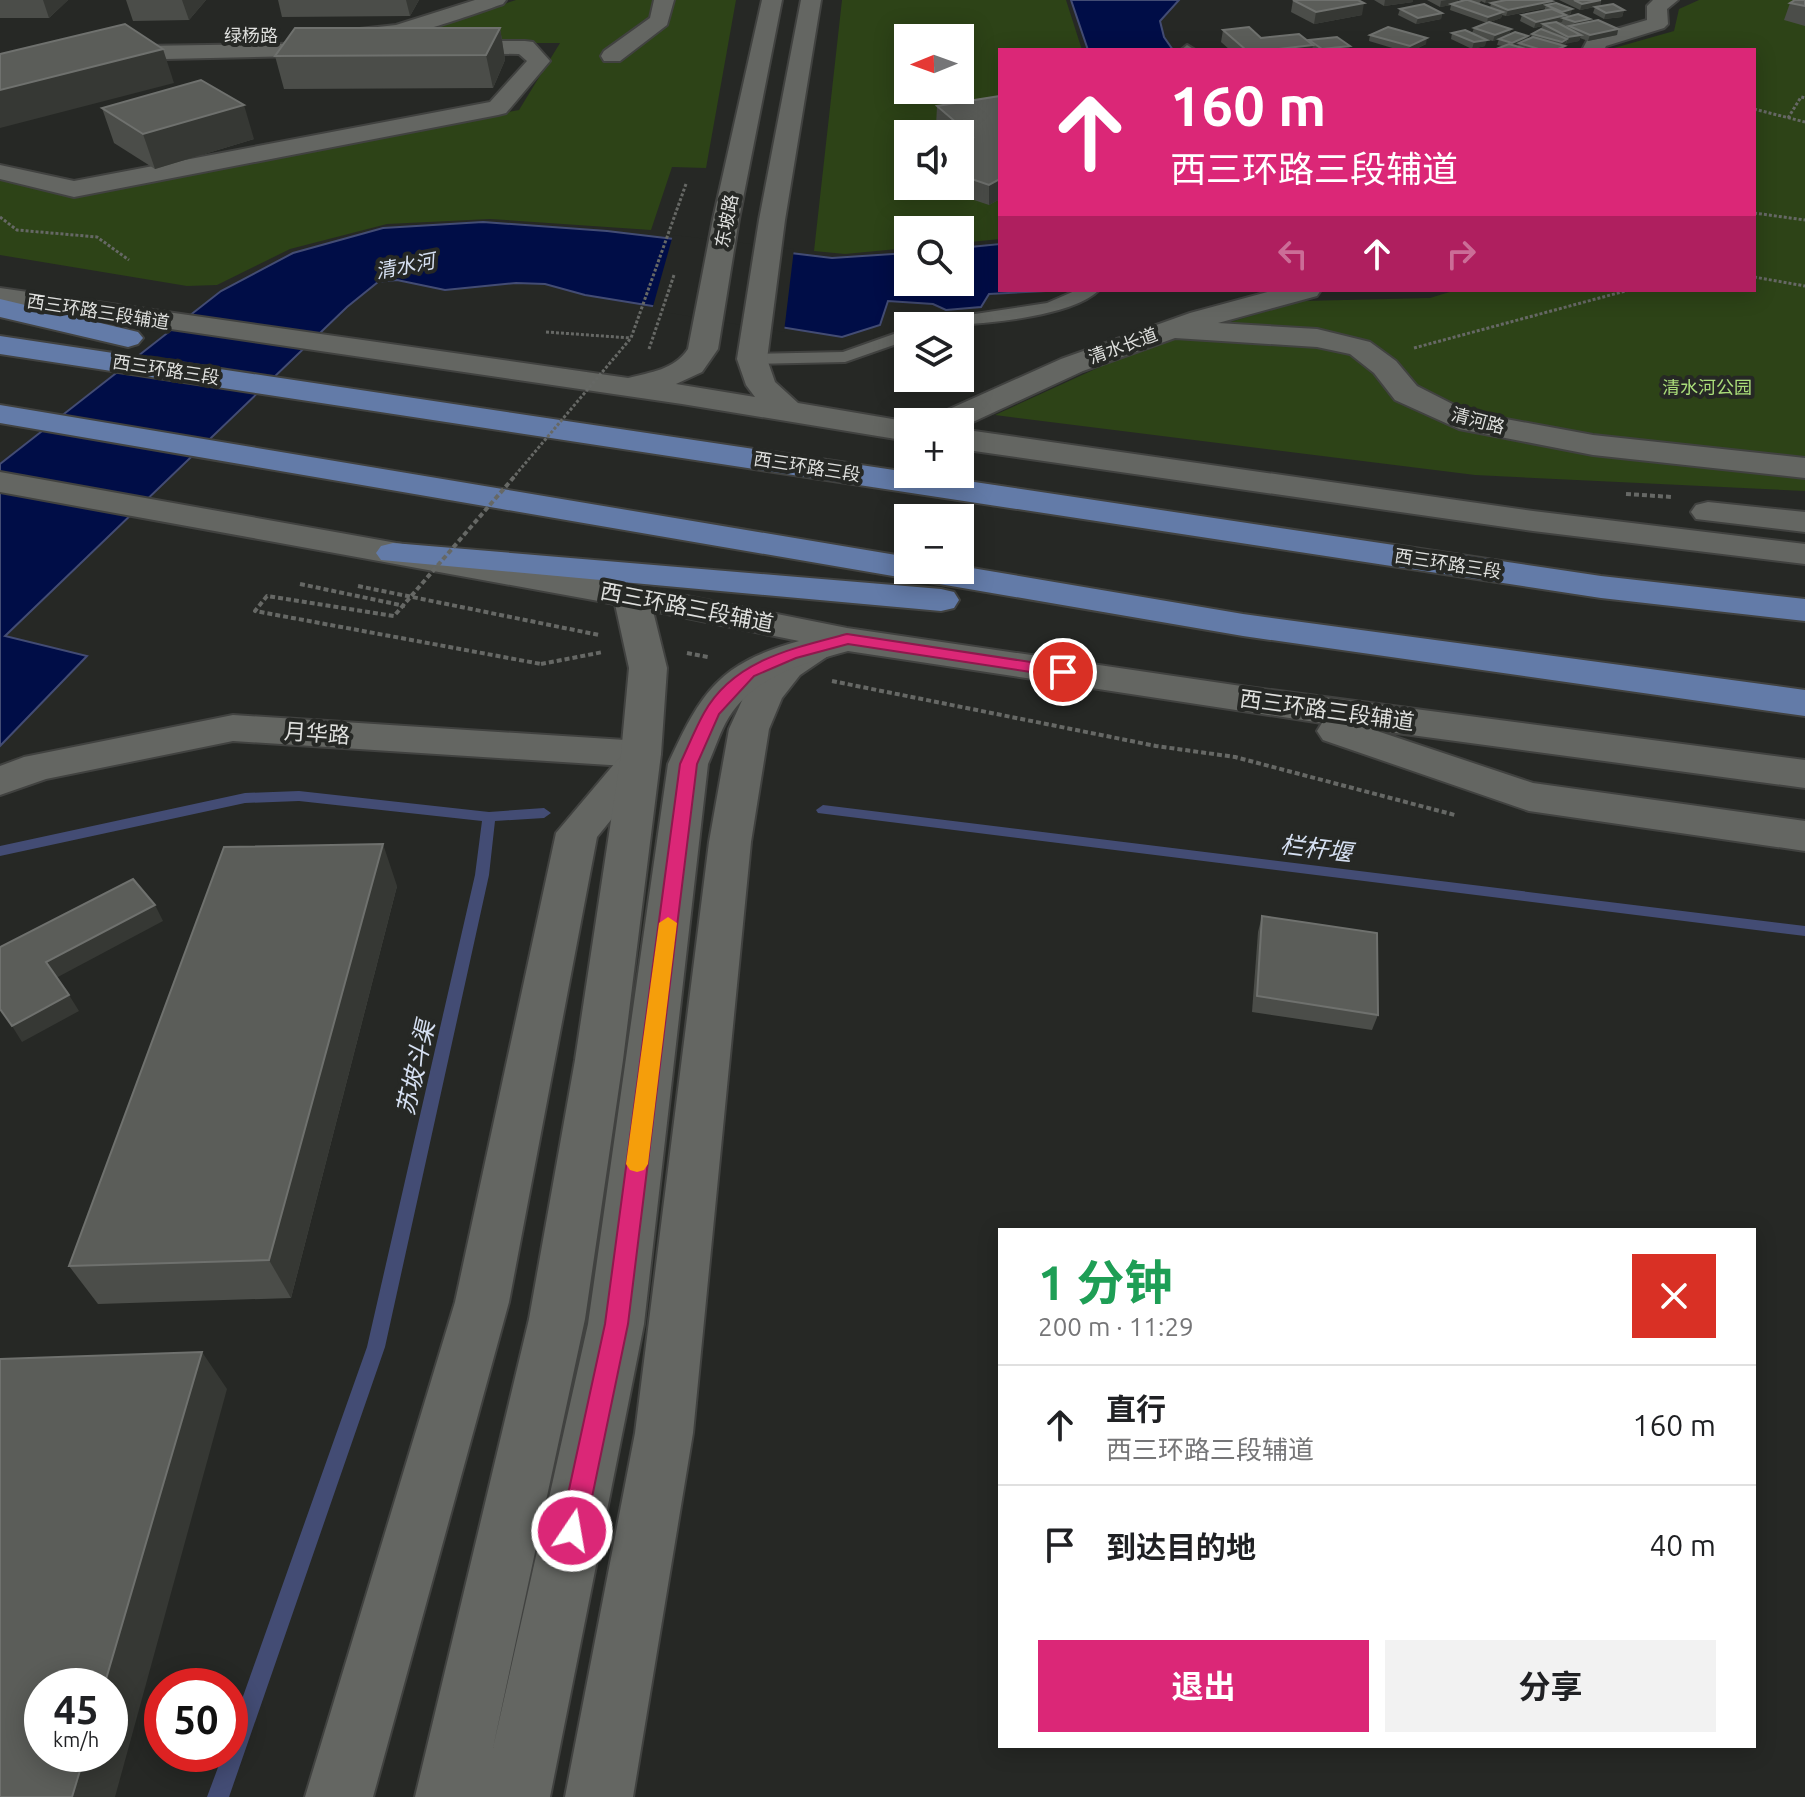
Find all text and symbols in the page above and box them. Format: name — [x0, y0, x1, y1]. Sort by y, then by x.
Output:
north arrow — [894, 24, 974, 104]
map controls — [894, 24, 974, 584]
street label: 绿杨路 — [224, 25, 278, 45]
text: 160 m — [1170, 74, 1326, 137]
icon: ahead — [1038, 80, 1142, 184]
button: sound — [894, 120, 974, 200]
text: 西三环路三段辅道 — [1170, 148, 1458, 189]
street label: 东坡路 — [711, 192, 741, 249]
button: search — [894, 216, 974, 296]
icon: left — [1271, 232, 1315, 276]
icon: ahead — [1355, 232, 1399, 276]
icon: right — [1439, 232, 1483, 276]
water label: 清水河 — [373, 248, 440, 283]
street label: 西三环路三段辅道 — [25, 290, 171, 332]
button: layers — [894, 312, 974, 392]
street label: 清水长道 — [1085, 323, 1160, 367]
street label: 西三环路三段 — [111, 351, 221, 387]
park label: 清水河公园 — [1662, 377, 1752, 397]
street label: 清河路 — [1450, 403, 1507, 437]
button: + — [894, 408, 974, 488]
street label: 西三环路三段 — [752, 448, 862, 484]
button: − — [894, 504, 974, 584]
street label: 西三环路三段 — [1393, 545, 1503, 581]
street label: 西三环路三段辅道 — [598, 577, 776, 636]
pin — [1029, 638, 1097, 706]
icon: arrive — [1041, 650, 1085, 694]
street label: 西三环路三段辅道 — [1238, 685, 1416, 734]
street label: 月华路 — [283, 718, 351, 747]
water label: 栏杆堰 — [1279, 831, 1357, 867]
water label: 苏坡斗渠 — [392, 1015, 440, 1118]
button: close — [1632, 1254, 1716, 1338]
text: 1 分钟 — [1038, 1255, 1172, 1309]
text: 200 m · 11:29 — [1038, 1312, 1194, 1341]
text: 直行 — [1106, 1392, 1166, 1426]
icon: ahead — [1038, 1403, 1082, 1447]
text: 160 m — [1632, 1408, 1716, 1442]
text: 西三环路三段辅道 — [1106, 1435, 1314, 1464]
position arrow — [530, 1489, 614, 1573]
icon: arrive — [1038, 1523, 1082, 1567]
text: 40 m — [1649, 1528, 1716, 1562]
text: 到达目的地 — [1106, 1530, 1256, 1564]
button: 退出 — [1038, 1640, 1369, 1732]
button: 分享 — [1385, 1640, 1716, 1732]
speed limit sign: 50 — [144, 1668, 248, 1772]
text: 45 — [53, 1687, 99, 1732]
text: km/h — [53, 1728, 99, 1751]

